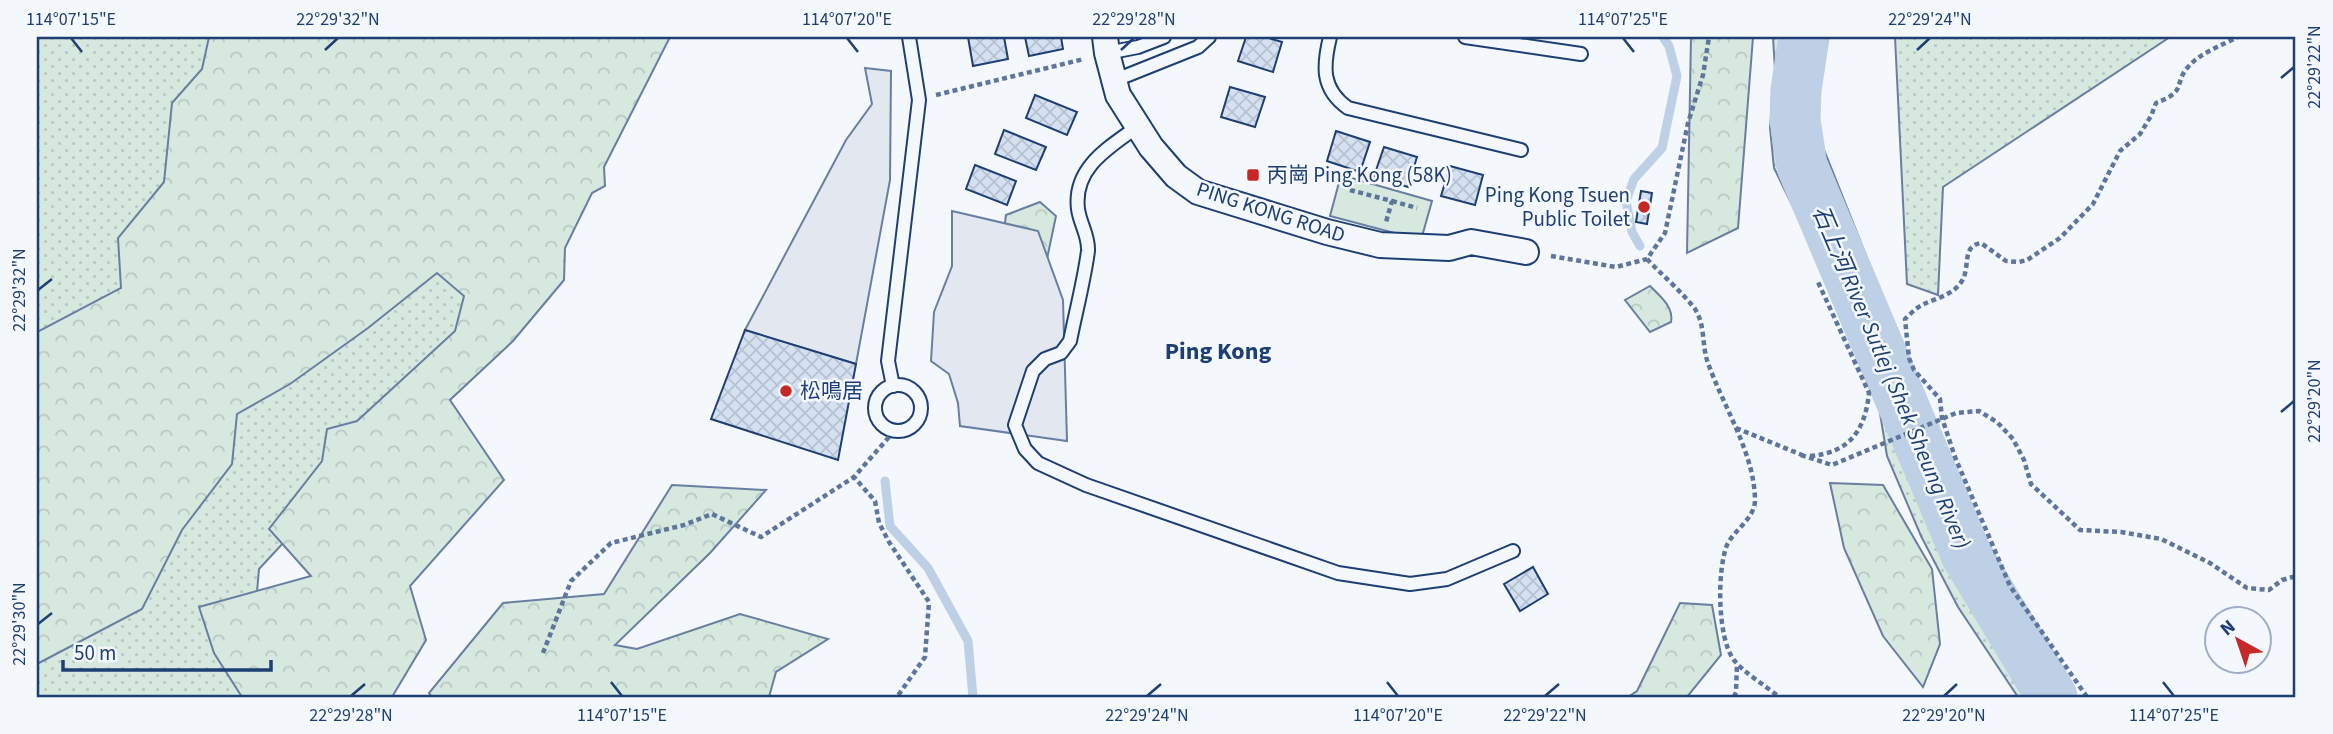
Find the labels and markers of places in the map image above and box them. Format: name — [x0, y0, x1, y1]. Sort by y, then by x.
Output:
place label: 丙崗 Ping Kong (58K) — [1267, 160, 1452, 190]
marker: 丙崗 Ping Kong (58K) — [1245, 167, 1261, 183]
place label: Ping Kong Tsuen Public Toilet — [1485, 180, 1630, 234]
marker: Ping Kong Tsuen Public Toilet — [1636, 199, 1652, 215]
place label: 松鳴居 — [800, 376, 863, 406]
marker: 松鳴居 — [778, 383, 794, 399]

